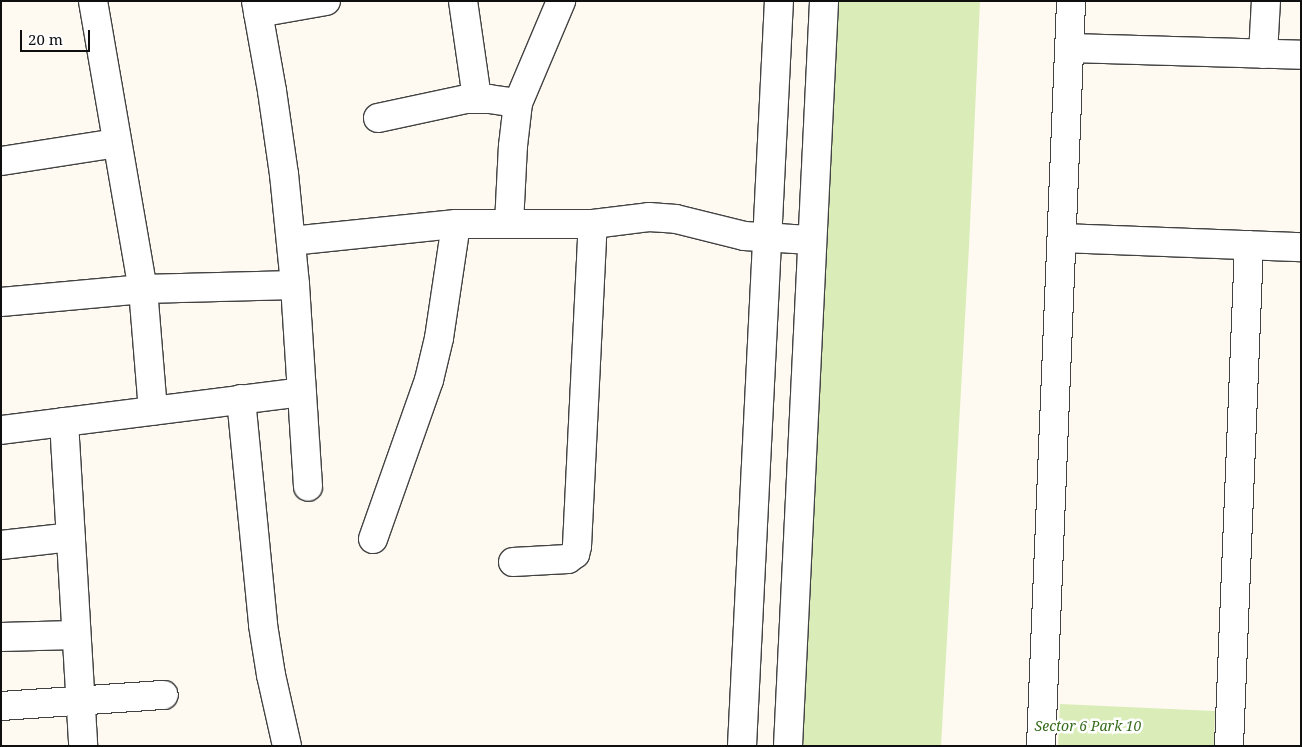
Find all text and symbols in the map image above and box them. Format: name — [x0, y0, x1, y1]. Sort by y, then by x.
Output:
scale bar — [22, 20, 92, 52]
text: 20 m — [28, 29, 63, 49]
park label: Sector 6 Park 10 — [1035, 718, 1141, 734]

